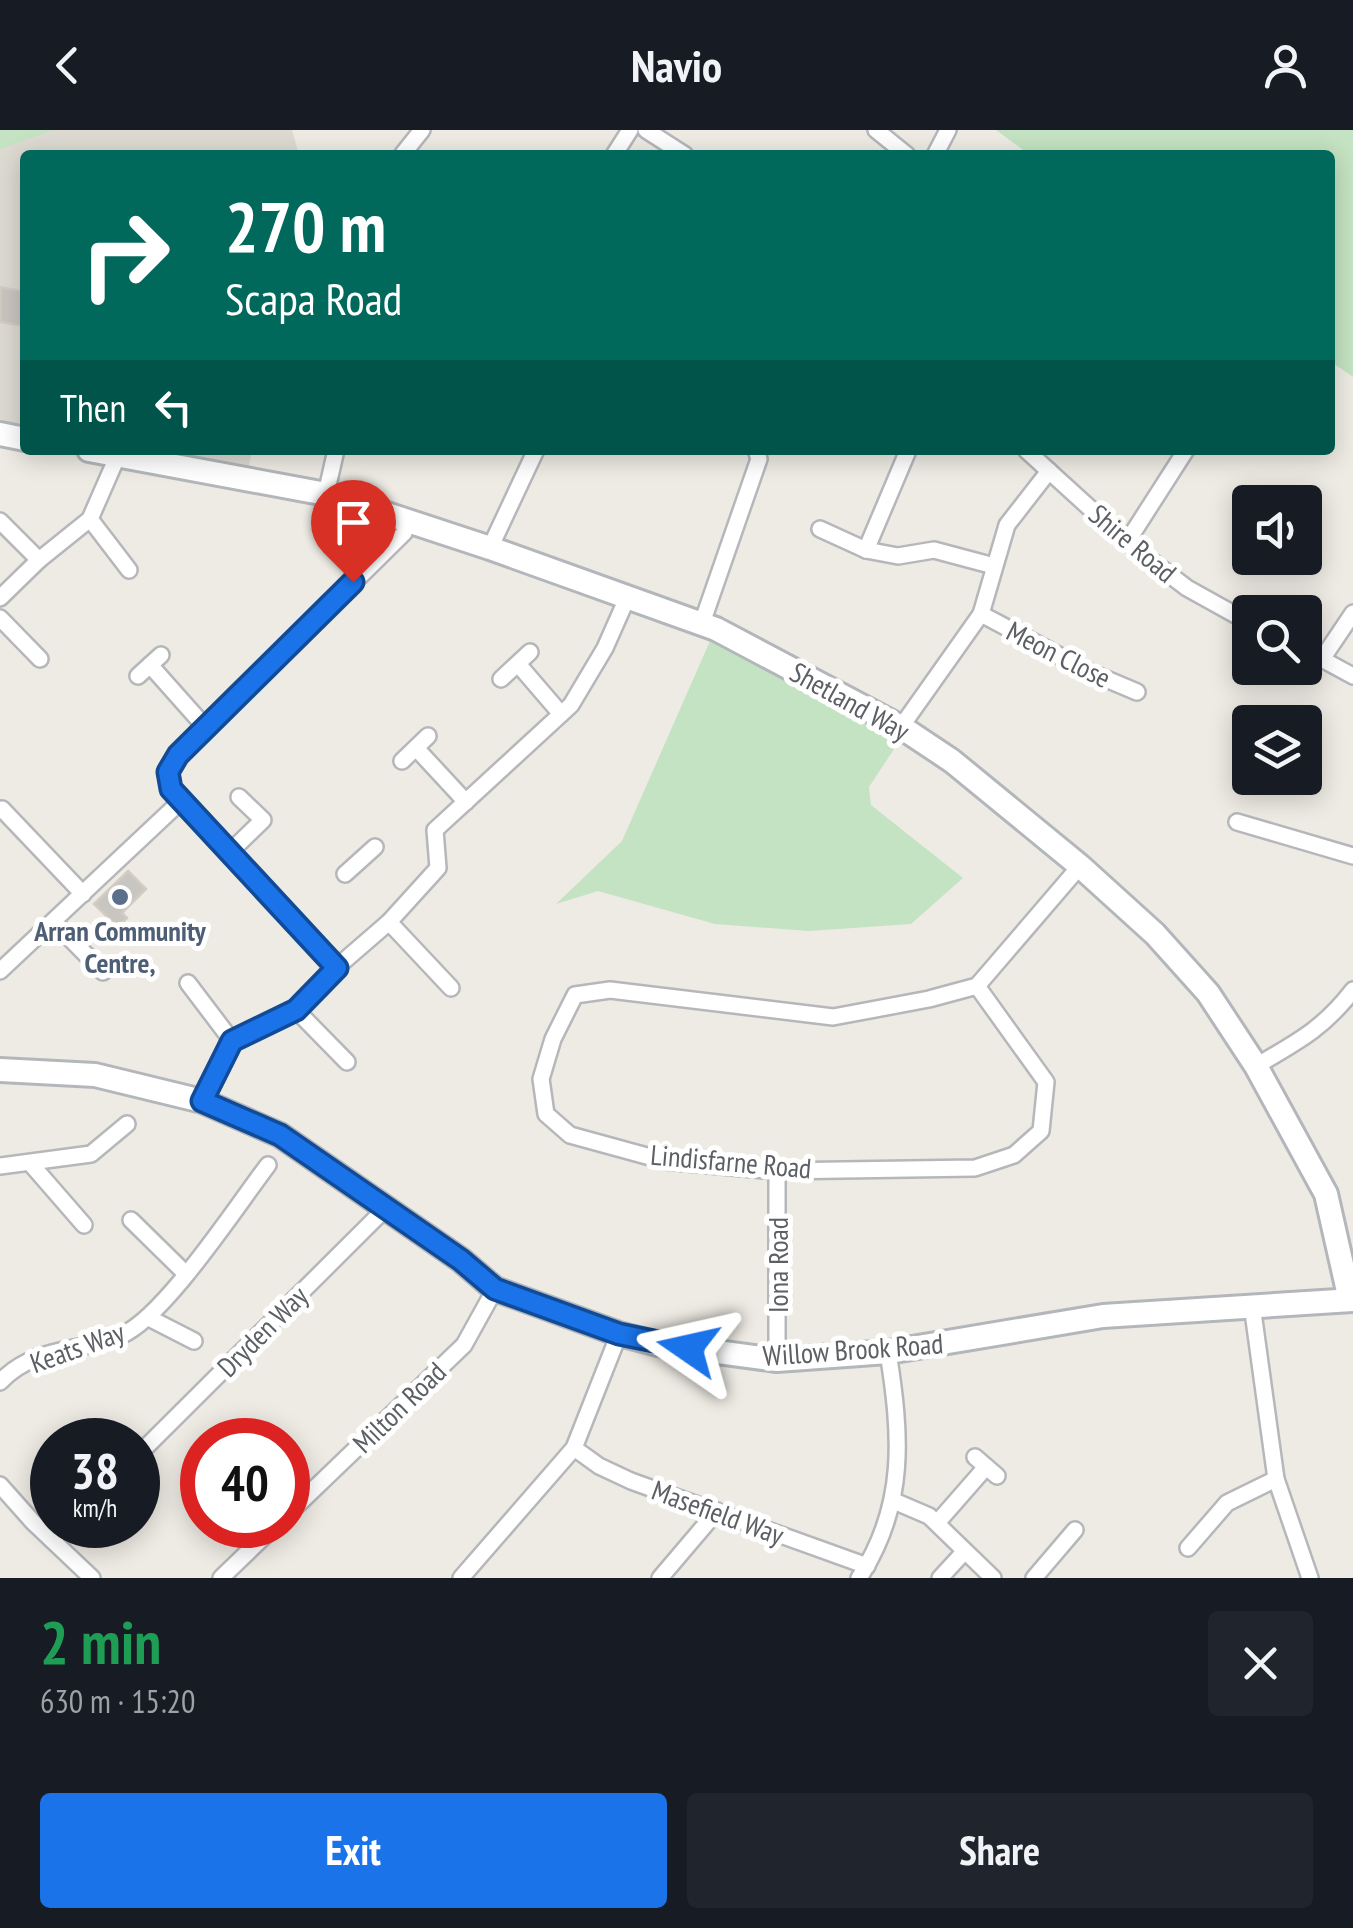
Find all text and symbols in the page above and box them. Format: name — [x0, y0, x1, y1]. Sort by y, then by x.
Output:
text: Navio — [631, 36, 722, 94]
icon: back — [40, 38, 95, 93]
icon: person — [1258, 38, 1313, 93]
text: 270 m — [225, 181, 386, 271]
icon: right — [60, 190, 190, 320]
text: Scapa Road — [225, 269, 402, 327]
icon: left — [146, 380, 201, 435]
text: Then — [60, 383, 126, 432]
pin — [311, 480, 396, 583]
map controls — [1232, 485, 1322, 795]
button: sound — [1232, 485, 1322, 575]
icon: arrive — [326, 495, 381, 550]
street label: Shire Road — [1082, 496, 1184, 590]
button: search — [1232, 595, 1322, 685]
street label: Meon Close — [1001, 612, 1117, 696]
street label: Shetland Way — [784, 653, 917, 749]
button: layers — [1232, 705, 1322, 795]
marker: Arran Community Centre, — [109, 886, 131, 908]
place label: Arran Community Centre, — [33, 912, 207, 981]
street label: Lindisfarne Road — [649, 1136, 813, 1186]
street label: Iona Road — [759, 1217, 796, 1313]
street label: Dryden Way — [209, 1277, 316, 1384]
position arrow — [636, 1296, 740, 1400]
street label: Keats Way — [25, 1313, 130, 1381]
street label: Willow Brook Road — [762, 1324, 944, 1374]
street label: Milton Road — [344, 1353, 454, 1461]
speed limit sign: 40 — [180, 1418, 310, 1548]
text: 38 — [71, 1438, 119, 1503]
street label: Masefield Way — [647, 1471, 789, 1553]
text: km/h — [73, 1492, 117, 1524]
text: 2 min — [40, 1603, 161, 1681]
button: close — [1208, 1611, 1313, 1716]
text: 630 m · 15:20 — [40, 1680, 195, 1722]
button: Exit — [40, 1793, 667, 1908]
button: Share — [687, 1793, 1313, 1908]

